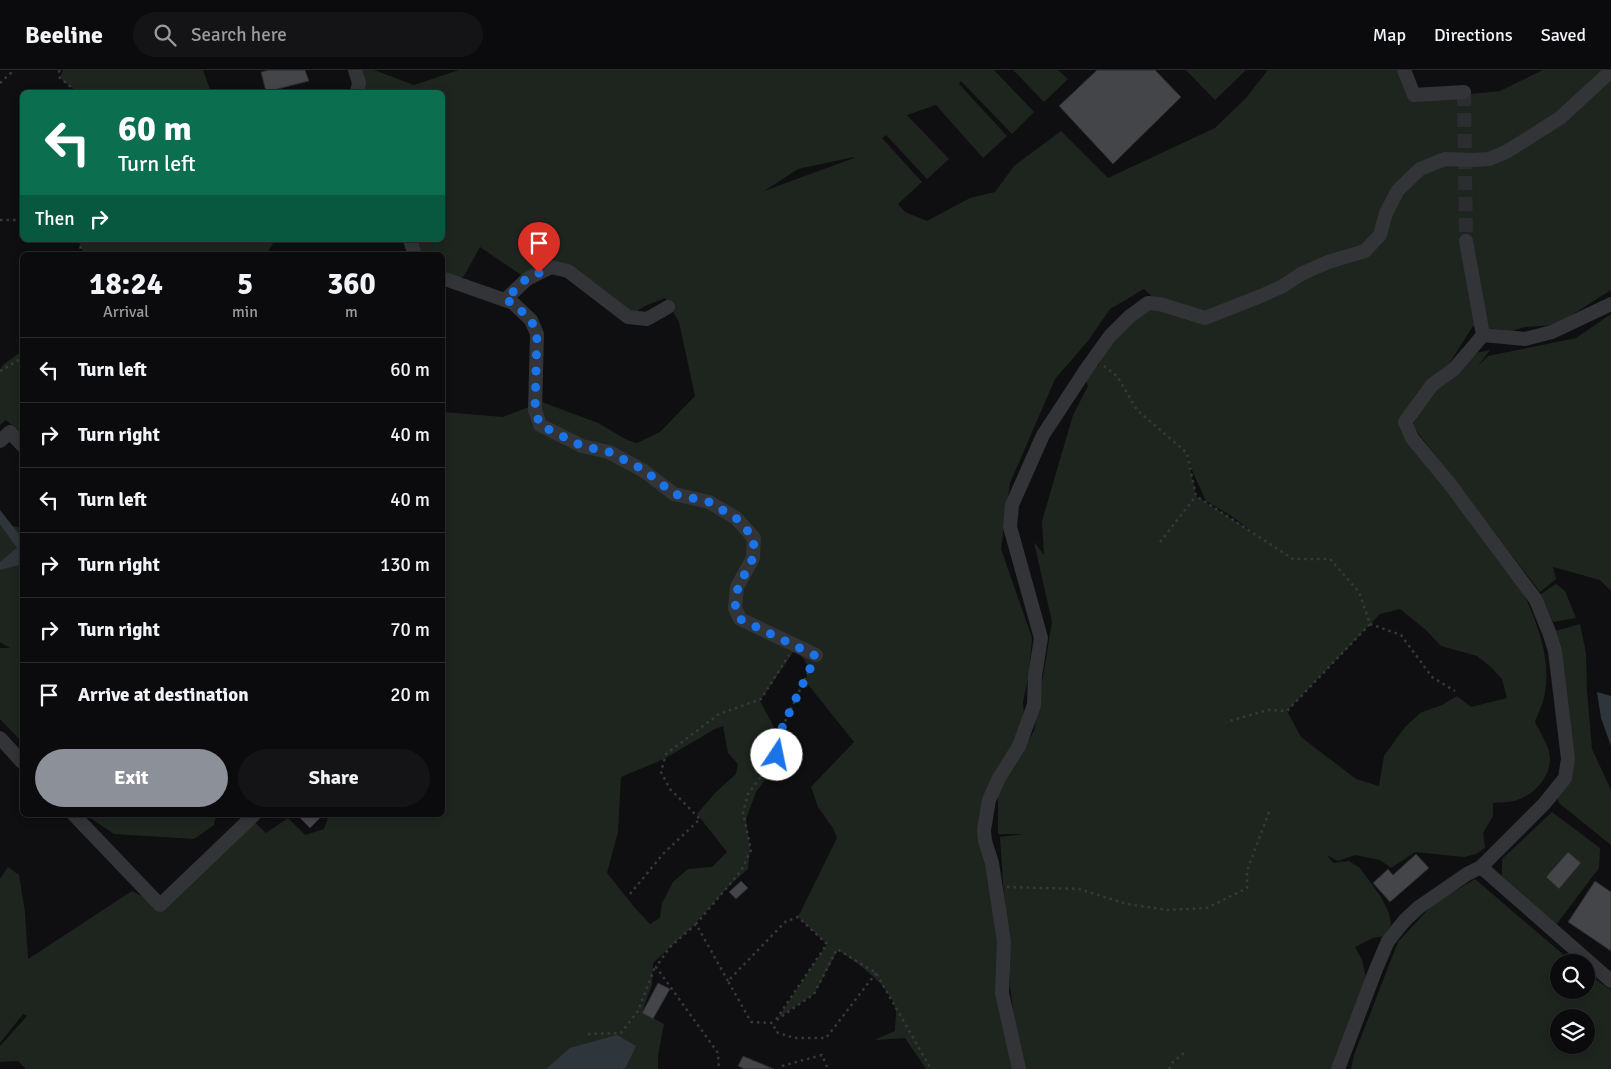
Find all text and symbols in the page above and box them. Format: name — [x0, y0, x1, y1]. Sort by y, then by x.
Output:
search box — [133, 12, 483, 57]
text: Beeline — [25, 20, 103, 50]
icon: search — [151, 21, 179, 49]
text: Search here — [191, 23, 287, 47]
text: Map — [1373, 24, 1406, 46]
text: Directions — [1434, 24, 1513, 46]
text: Saved — [1541, 24, 1586, 46]
text: 60 m — [118, 107, 192, 150]
icon: left — [35, 110, 100, 175]
text: Turn left — [118, 150, 196, 177]
icon: right — [85, 205, 113, 233]
text: Then — [35, 207, 75, 231]
pin — [518, 222, 560, 273]
icon: arrive — [525, 229, 553, 257]
text: 18:24 — [89, 266, 163, 303]
text: 5 — [237, 266, 253, 303]
text: 360 — [327, 266, 376, 303]
text: Arrival — [103, 302, 149, 322]
text: min — [232, 302, 258, 322]
text: m — [345, 302, 358, 322]
icon: left — [35, 356, 63, 384]
text: Turn left — [78, 358, 147, 382]
text: 60 m — [390, 358, 430, 382]
icon: right — [35, 421, 63, 449]
text: Turn right — [78, 423, 160, 447]
text: 40 m — [390, 423, 430, 447]
icon: left — [35, 486, 63, 514]
text: Turn left — [78, 488, 147, 512]
text: 40 m — [390, 488, 430, 512]
icon: right — [35, 551, 63, 579]
text: Turn right — [78, 553, 160, 577]
text: 130 m — [380, 553, 430, 577]
icon: right — [35, 616, 63, 644]
text: Turn right — [78, 618, 160, 642]
text: 70 m — [390, 618, 430, 642]
icon: arrive — [35, 681, 63, 709]
text: Arrive at destination — [78, 683, 249, 707]
text: 20 m — [390, 683, 430, 707]
position arrow — [750, 728, 802, 780]
button: Exit — [35, 749, 228, 807]
button: Share — [238, 749, 430, 807]
map controls — [1550, 954, 1595, 1054]
button: search — [1550, 954, 1595, 999]
button: layers — [1550, 1009, 1595, 1054]

